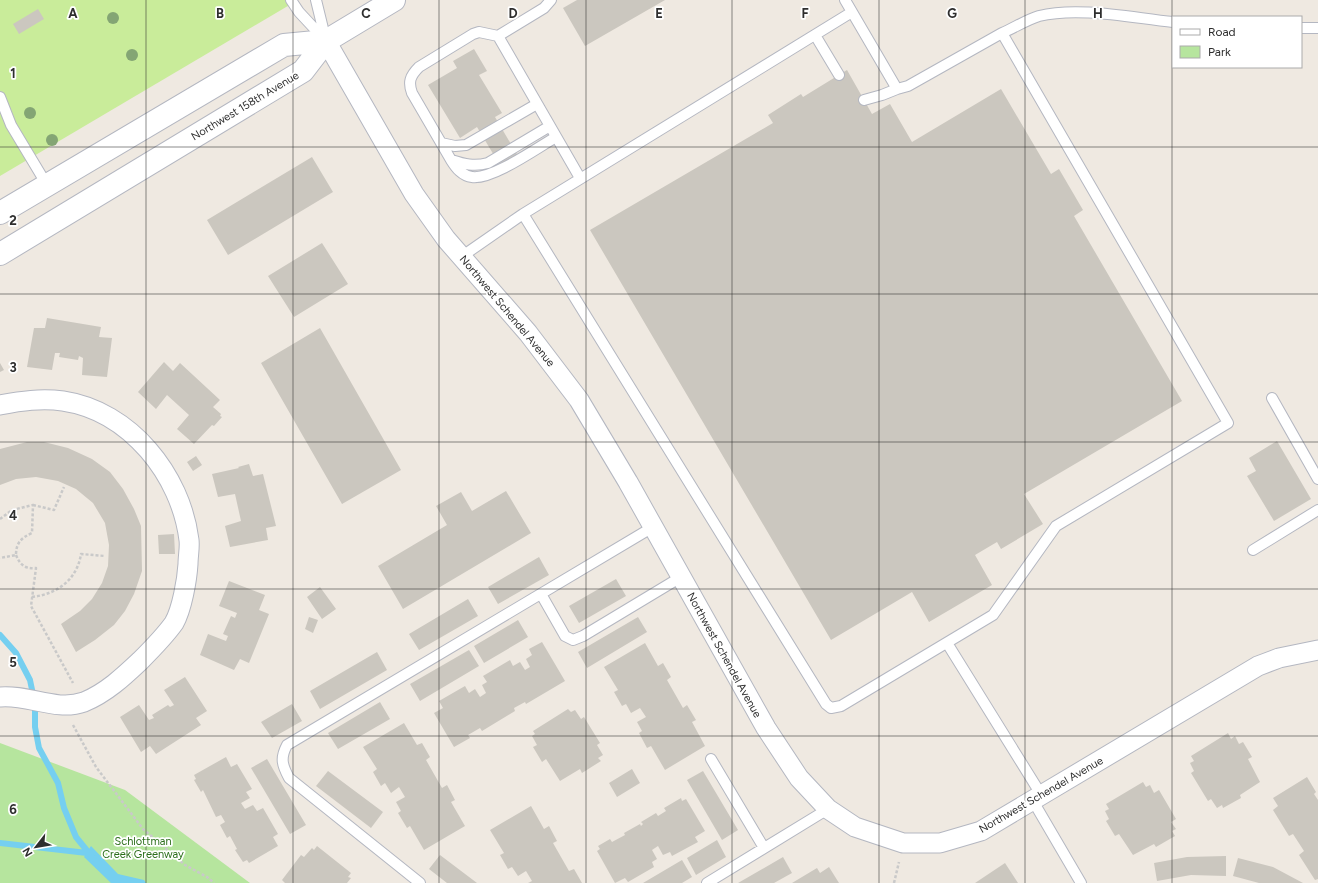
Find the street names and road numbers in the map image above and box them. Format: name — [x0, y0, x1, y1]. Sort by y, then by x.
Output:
street label: Northwest 158th Avenue — [189, 69, 301, 143]
street label: Northwest Schendel Avenue — [457, 253, 557, 369]
street label: Northwest Schendel Avenue — [684, 590, 764, 720]
street label: Northwest Schendel Avenue — [977, 754, 1105, 836]

